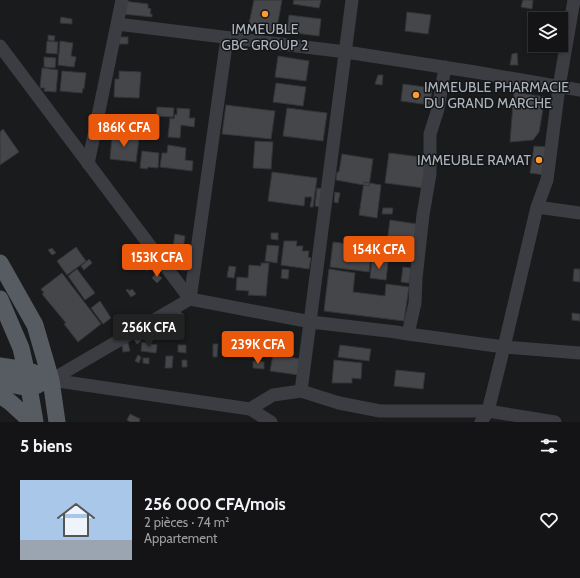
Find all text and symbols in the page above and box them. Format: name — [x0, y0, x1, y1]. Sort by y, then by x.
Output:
marker: IMMEUBLE GBC GROUP 2 — [260, 9, 270, 19]
map controls — [528, 12, 568, 52]
button: layers — [528, 12, 568, 52]
place label: IMMEUBLE GBC GROUP 2 — [222, 20, 308, 54]
place label: IMMEUBLE PHARMACIE DU GRAND MARCHE — [424, 78, 569, 112]
marker: IMMEUBLE PHARMACIE DU GRAND MARCHE — [411, 90, 421, 100]
pin: 186K CFA — [83, 114, 165, 148]
text: 186K CFA — [97, 119, 151, 135]
place label: IMMEUBLE RAMAT — [417, 151, 532, 169]
marker: IMMEUBLE RAMAT — [534, 155, 544, 165]
pin: 154K CFA — [338, 236, 420, 270]
text: 154K CFA — [352, 241, 406, 257]
pin: 153K CFA — [116, 244, 198, 278]
text: 153K CFA — [131, 249, 183, 265]
pin: 256K CFA — [108, 314, 190, 348]
text: 256K CFA — [122, 319, 176, 335]
pin: 239K CFA — [217, 331, 299, 365]
text: 239K CFA — [231, 336, 285, 352]
icon: filters — [538, 435, 560, 457]
text: 5 biens — [20, 436, 72, 456]
text: 256 000 CFA/mois — [144, 494, 286, 514]
icon: home — [52, 496, 100, 544]
icon: heart — [538, 509, 560, 531]
text: 2 pièces · 74 m² — [144, 514, 229, 530]
text: Appartement — [144, 530, 217, 546]

